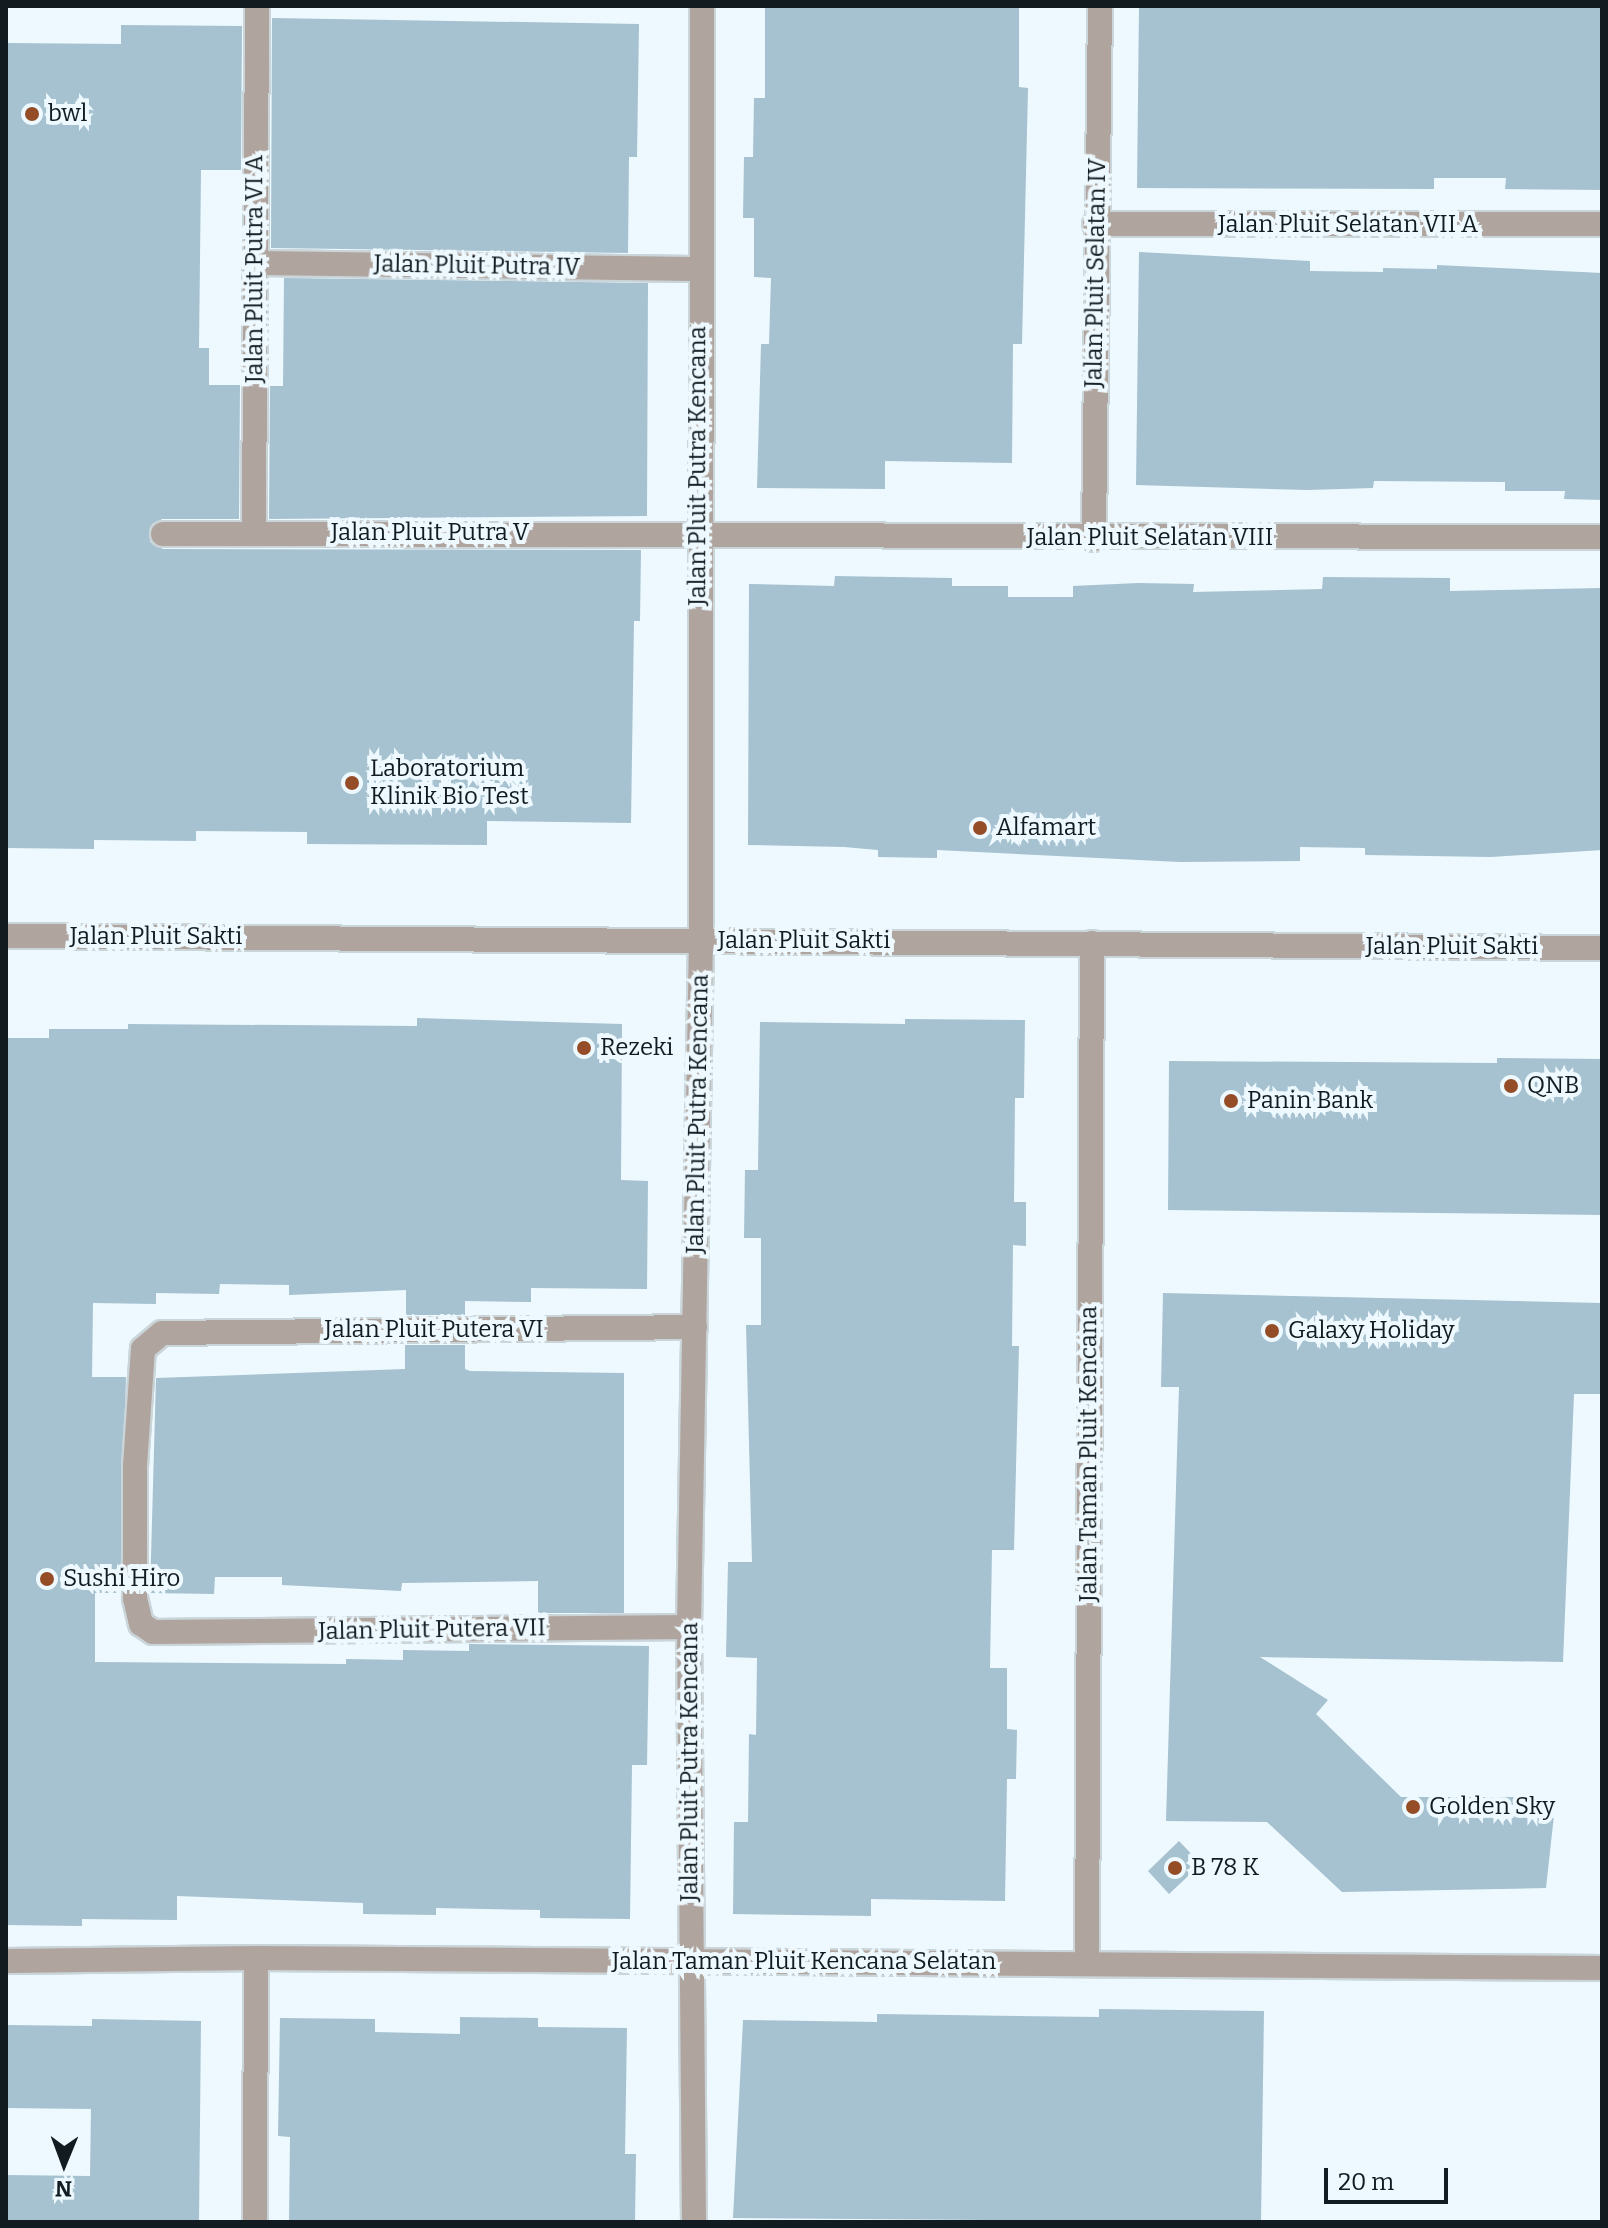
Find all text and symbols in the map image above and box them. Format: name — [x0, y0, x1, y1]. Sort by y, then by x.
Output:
place label: bwl — [48, 100, 87, 128]
marker: bwl — [23, 105, 41, 123]
street label: Jalan Pluit Putra VI A — [241, 155, 269, 383]
street label: Jalan Pluit Selatan IV — [1080, 158, 1112, 388]
street label: Jalan Pluit Selatan VII A — [1218, 211, 1478, 239]
street label: Jalan Pluit Putra IV — [374, 250, 580, 282]
street label: Jalan Pluit Putra Kencana — [684, 326, 712, 606]
street label: Jalan Pluit Putra V — [331, 519, 529, 547]
street label: Jalan Pluit Selatan VIII — [1027, 524, 1273, 552]
place label: Laboratorium Klinik Bio Test — [370, 755, 529, 811]
marker: Laboratorium Klinik Bio Test — [341, 772, 363, 794]
place label: Alfamart — [996, 814, 1096, 842]
marker: Alfamart — [971, 819, 989, 837]
street label: Jalan Pluit Sakti — [70, 923, 242, 951]
street label: Jalan Pluit Sakti — [718, 927, 890, 955]
street label: Jalan Pluit Sakti — [1366, 933, 1538, 961]
street label: Jalan Pluit Putra Kencana — [681, 974, 715, 1254]
place label: Rezeki — [600, 1034, 673, 1062]
marker: Rezeki — [575, 1039, 593, 1057]
place label: QNB — [1527, 1072, 1580, 1100]
marker: QNB — [1502, 1077, 1520, 1095]
place label: Panin Bank — [1247, 1087, 1373, 1115]
marker: Panin Bank — [1222, 1092, 1240, 1110]
street label: Jalan Taman Pluit Kencana — [1075, 1306, 1103, 1602]
street label: Jalan Pluit Putera VI — [324, 1316, 544, 1344]
place label: Galaxy Holiday — [1288, 1317, 1454, 1345]
marker: Galaxy Holiday — [1263, 1322, 1281, 1340]
place label: Sushi Hiro — [63, 1565, 180, 1593]
marker: Sushi Hiro — [38, 1570, 56, 1588]
street label: Jalan Pluit Putera VII — [318, 1614, 546, 1646]
street label: Jalan Pluit Putra Kencana — [676, 1622, 704, 1902]
place label: Golden Sky — [1429, 1793, 1555, 1821]
marker: Golden Sky — [1404, 1798, 1422, 1816]
place label: B 78 K — [1191, 1854, 1259, 1882]
marker: B 78 K — [1166, 1859, 1184, 1877]
street label: Jalan Taman Pluit Kencana Selatan — [612, 1948, 996, 1976]
north arrow — [24, 2124, 104, 2204]
scale bar — [1328, 2152, 1452, 2202]
text: 20 m — [1338, 2168, 1394, 2196]
text: N — [55, 2175, 72, 2202]

